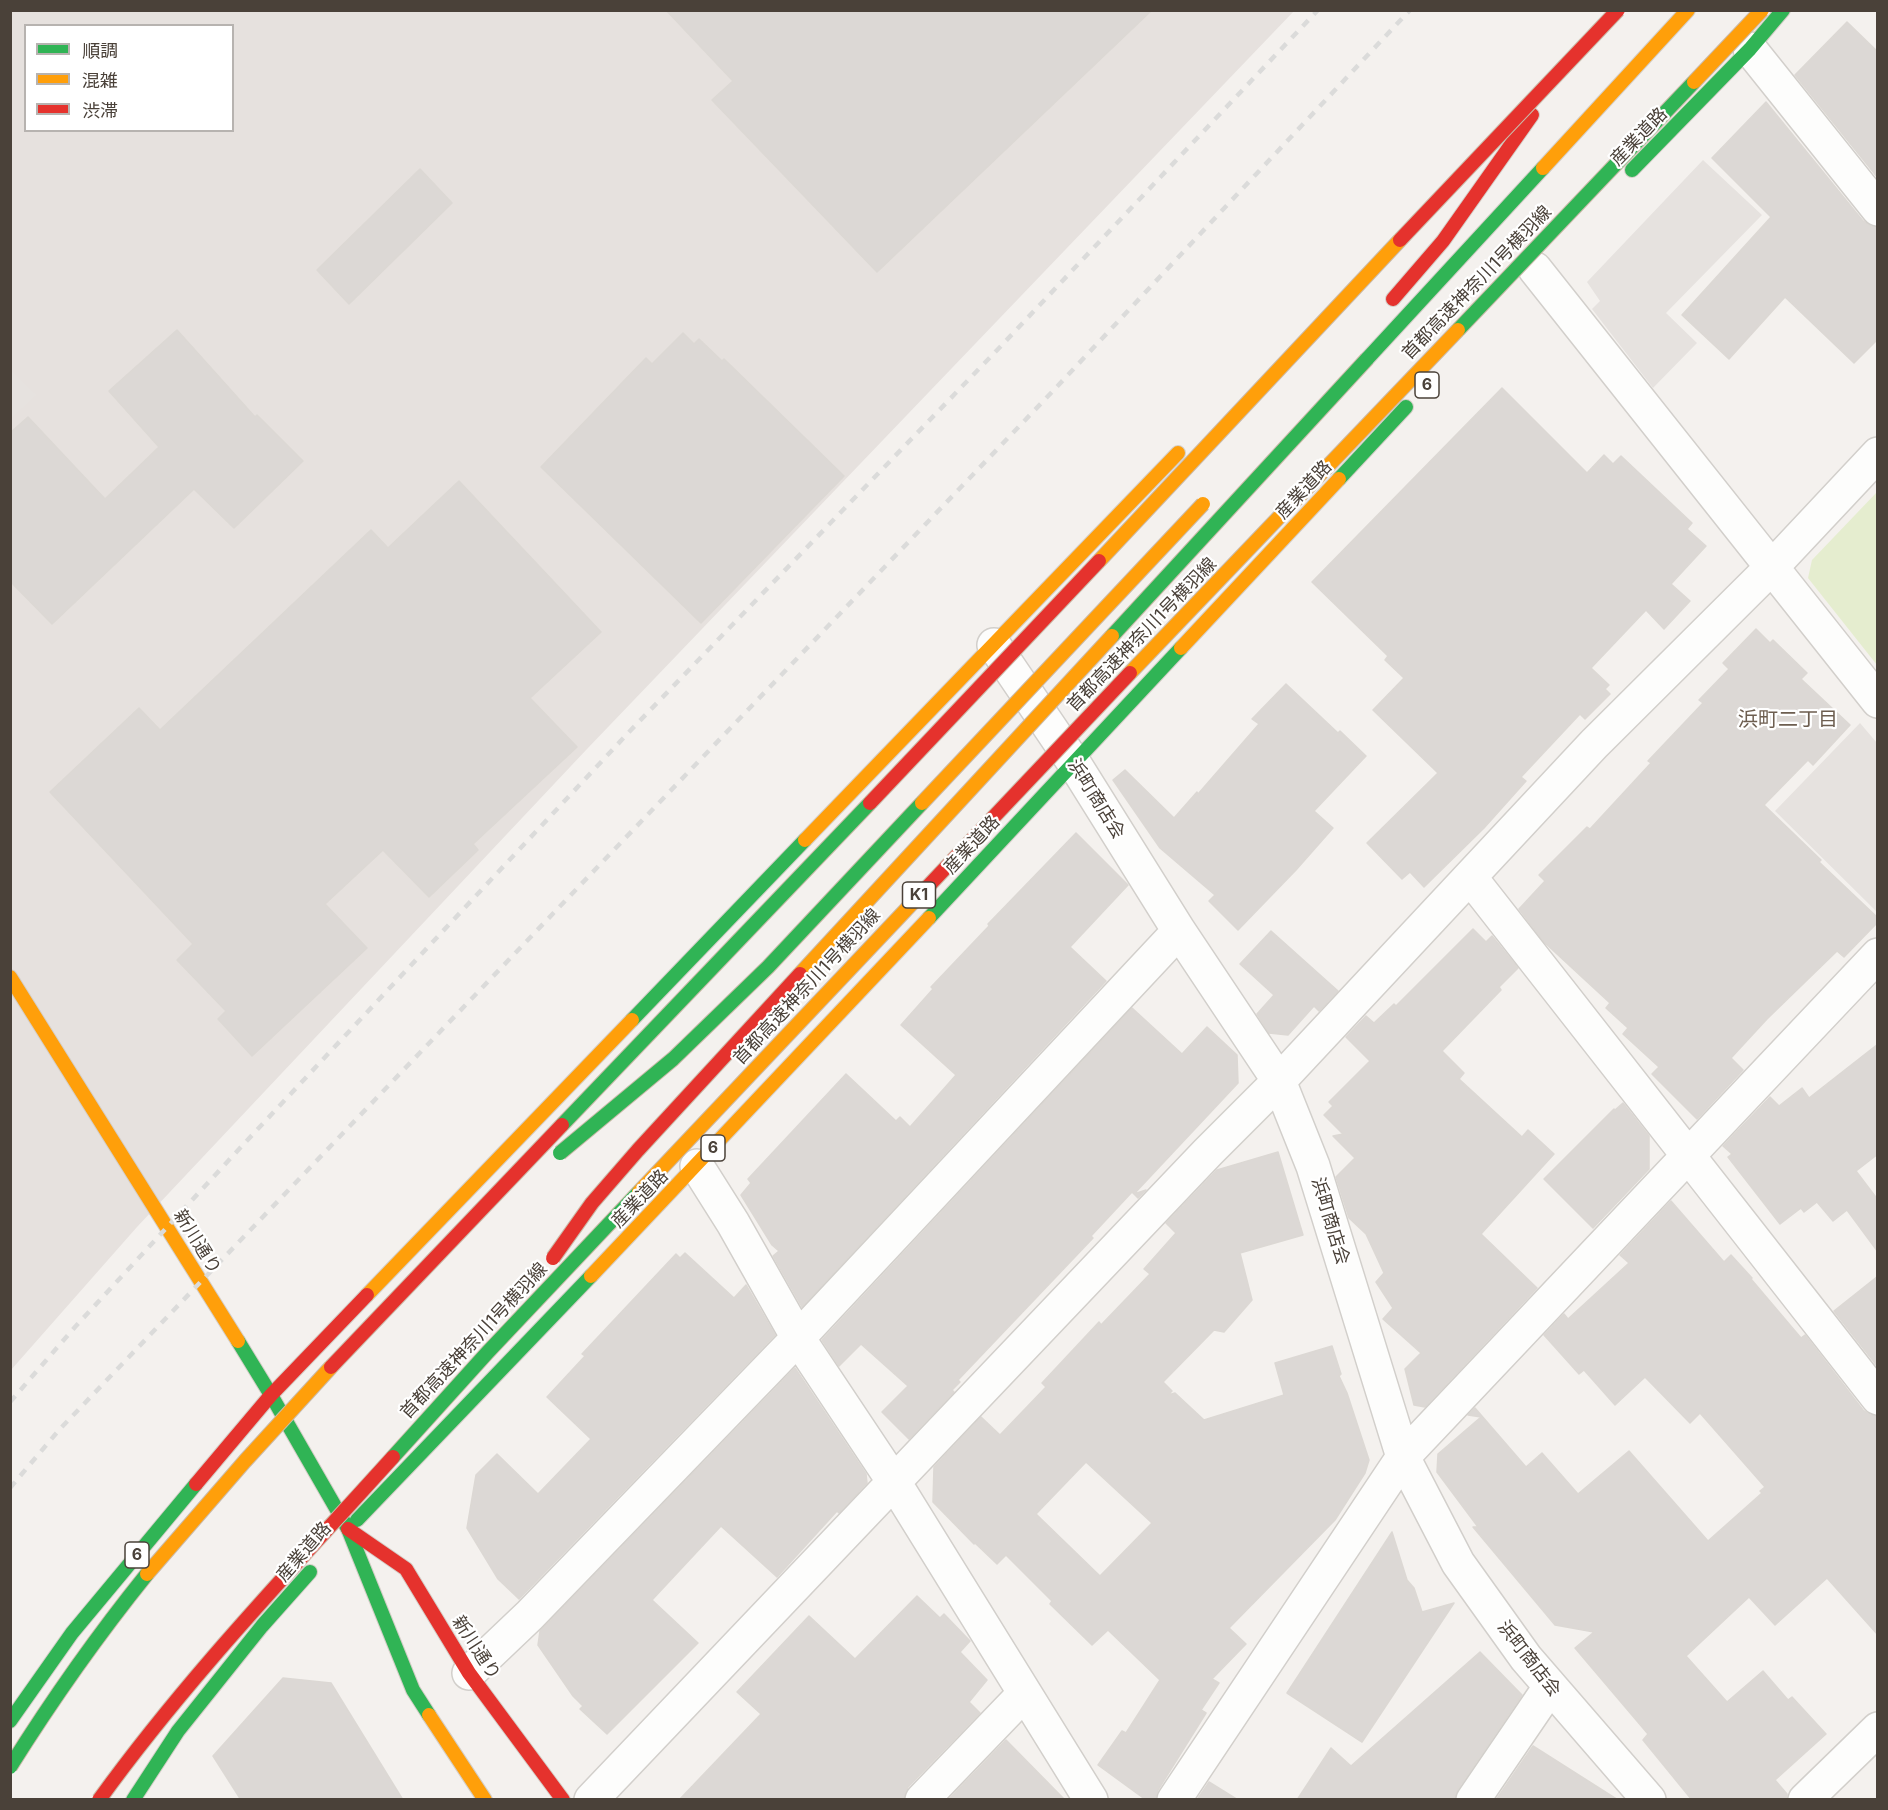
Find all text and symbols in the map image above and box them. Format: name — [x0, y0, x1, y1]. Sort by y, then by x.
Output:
legend — [24, 24, 234, 132]
text: 順調 — [82, 40, 118, 61]
text: 混雑 — [82, 70, 118, 91]
text: 渋滞 — [82, 100, 118, 121]
street label: 産業道路 — [1606, 104, 1672, 170]
street label: 首都高速神奈川1号横羽線 — [1398, 202, 1556, 364]
road number: 6 — [1415, 372, 1439, 398]
street label: 産業道路 — [1272, 456, 1336, 524]
street label: 首都高速神奈川1号横羽線 — [1063, 554, 1221, 716]
district label: 浜町二丁目 — [1738, 708, 1838, 732]
street label: 浜町商店会 — [1063, 755, 1129, 843]
street label: 産業道路 — [940, 811, 1004, 879]
road number: K1 — [902, 882, 936, 908]
street label: 首都高速神奈川1号横羽線 — [729, 905, 885, 1069]
road number: 6 — [701, 1135, 725, 1161]
street label: 産業道路 — [607, 1166, 673, 1232]
street label: 浜町商店会 — [1307, 1175, 1353, 1267]
street label: 新川通り — [169, 1206, 225, 1278]
street label: 首都高速神奈川1号横羽線 — [396, 1259, 552, 1423]
street label: 産業道路 — [272, 1518, 336, 1586]
road number: 6 — [125, 1542, 149, 1568]
street label: 新川通り — [447, 1612, 505, 1684]
street label: 浜町商店会 — [1493, 1617, 1565, 1701]

